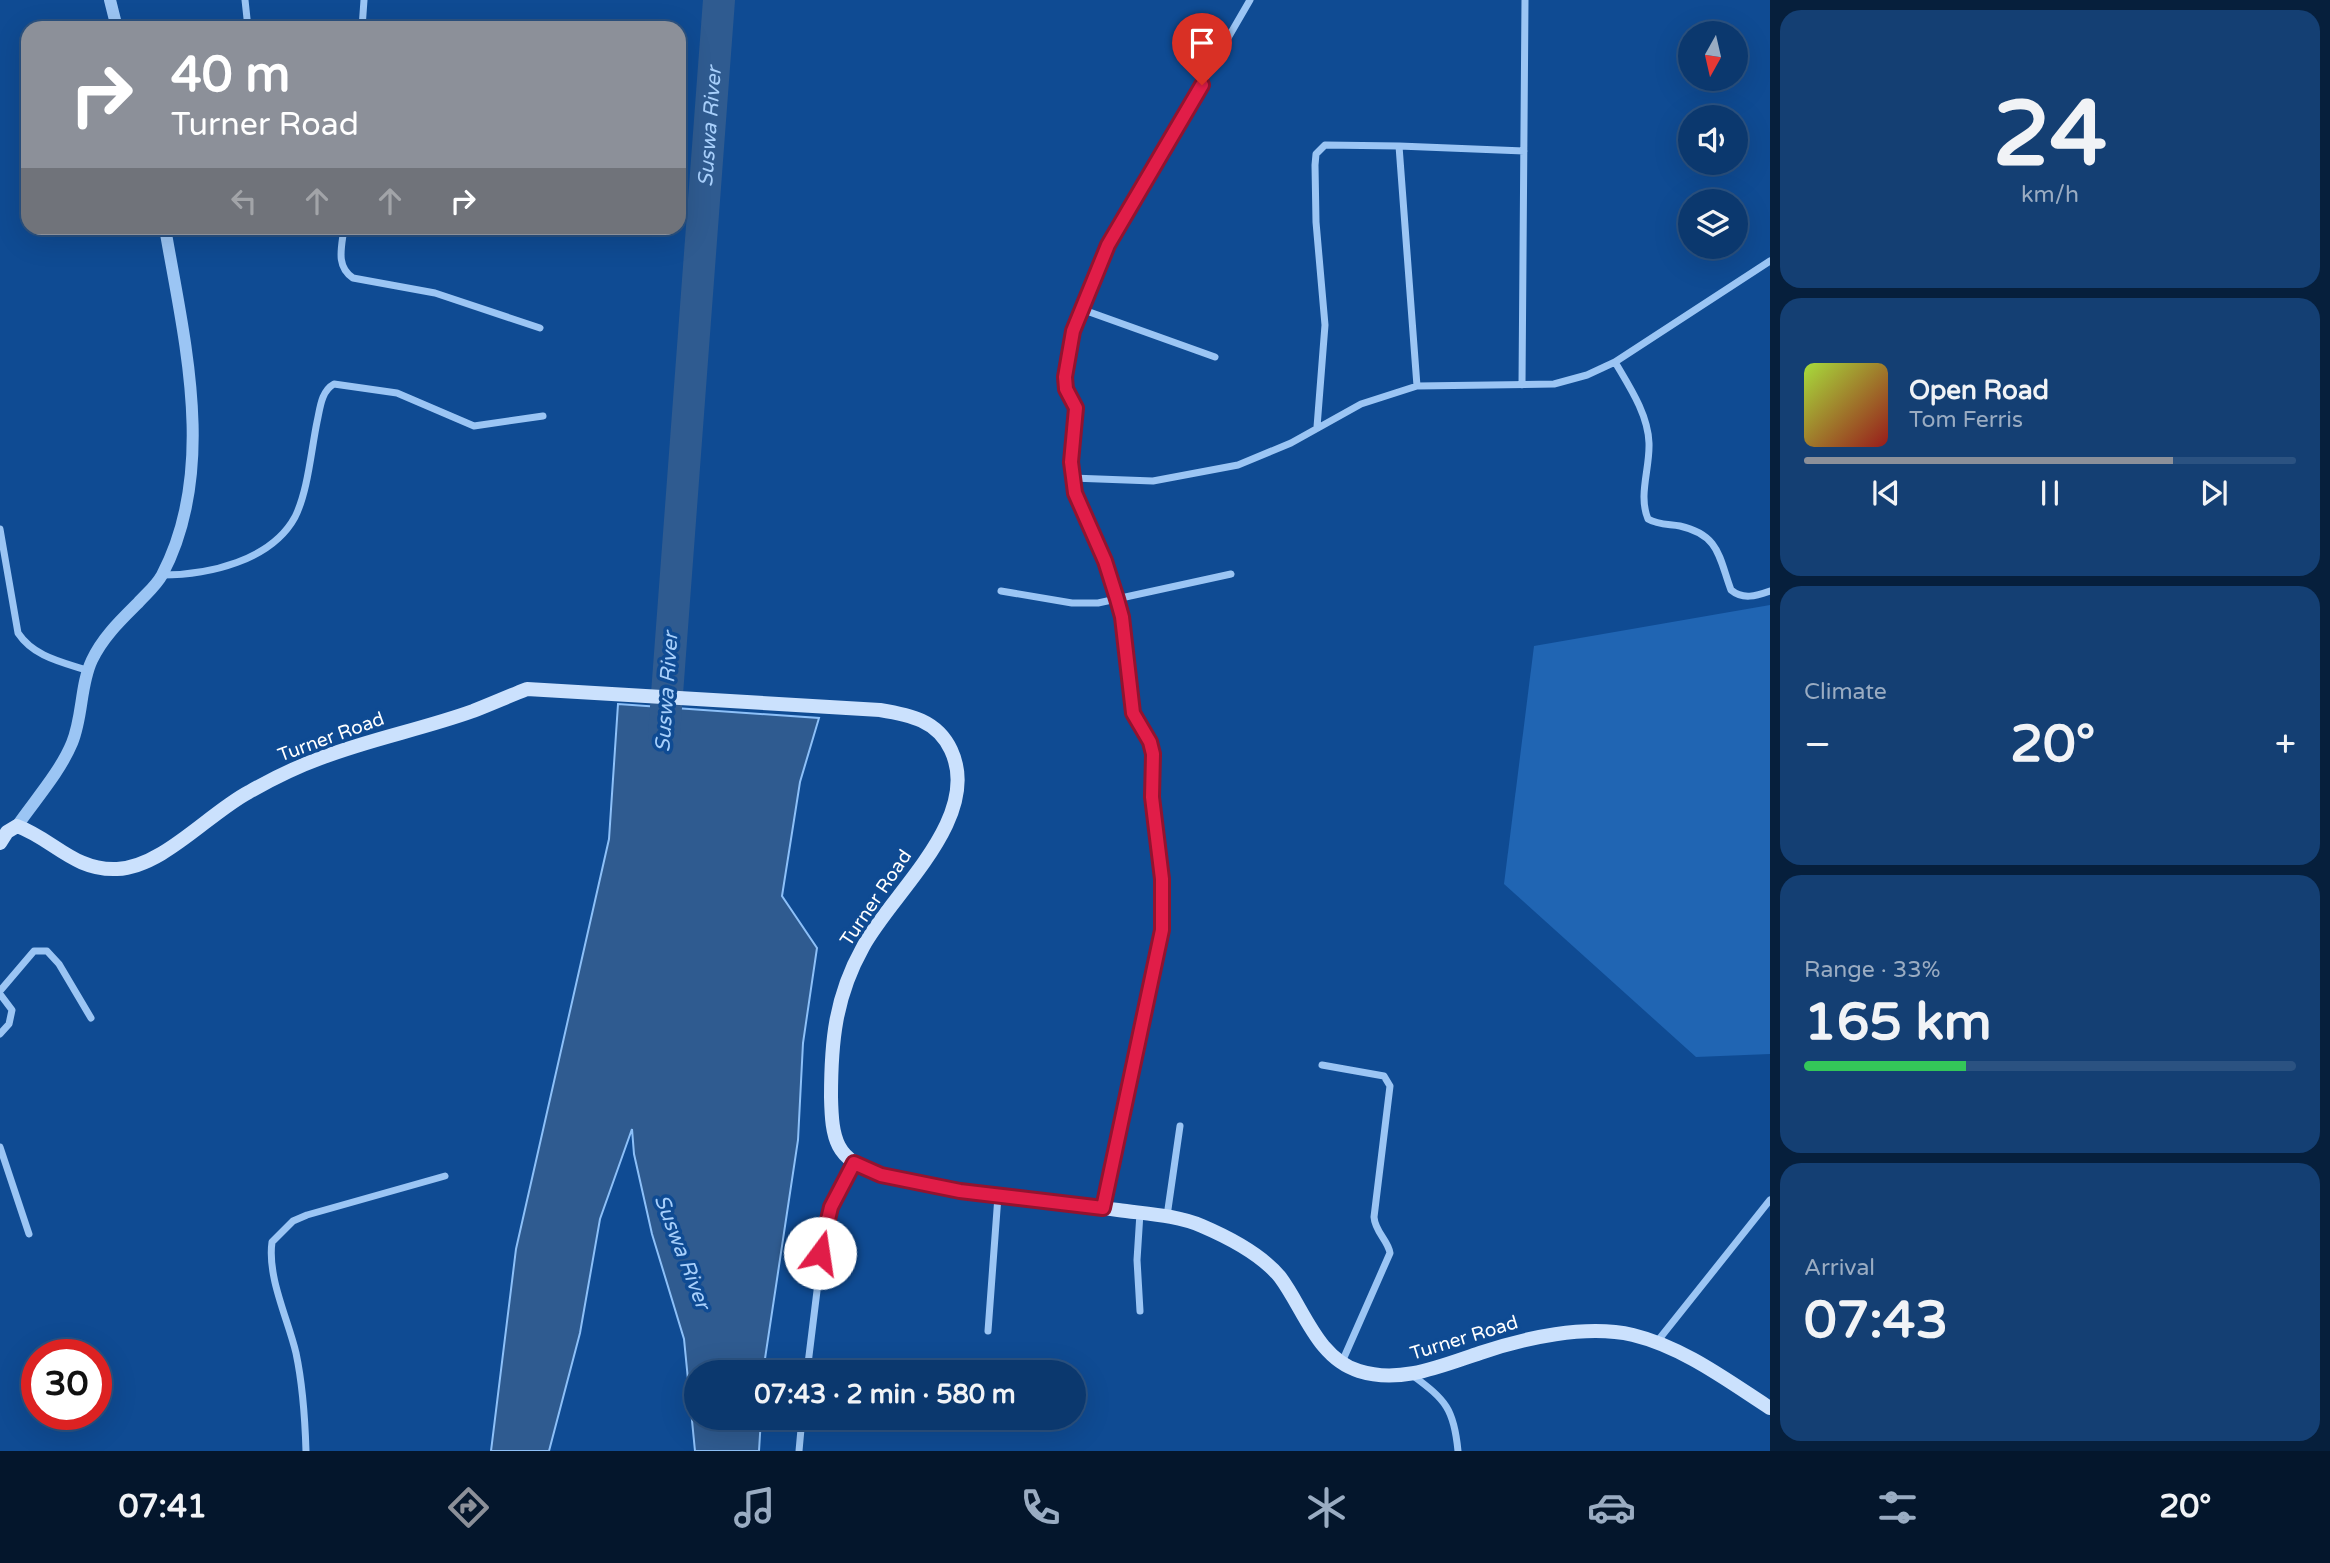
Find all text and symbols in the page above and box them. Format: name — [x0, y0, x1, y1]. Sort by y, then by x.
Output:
pin — [1172, 13, 1232, 85]
north arrow — [1678, 21, 1748, 91]
map controls — [1678, 21, 1748, 259]
icon: arrive — [1183, 24, 1221, 62]
text: 40 m — [171, 46, 290, 105]
icon: right — [56, 49, 147, 140]
water label: Suswa River — [693, 63, 727, 188]
text: 24 — [1993, 80, 2107, 190]
button: sound — [1678, 105, 1748, 175]
text: Turner Road — [171, 106, 359, 144]
text: km/h — [2021, 181, 2079, 209]
icon: left — [225, 182, 263, 220]
icon: ahead — [298, 182, 336, 220]
icon: ahead — [371, 182, 409, 220]
icon: right — [444, 182, 482, 220]
button: layers — [1678, 189, 1748, 259]
text: Open Road — [1909, 375, 2049, 406]
text: Tom Ferris — [1909, 406, 2023, 434]
icon: previous — [1867, 474, 1905, 512]
icon: pause — [2031, 474, 2069, 512]
icon: next — [2195, 474, 2233, 512]
water label: Suswa River — [650, 628, 684, 753]
text: Climate — [1804, 678, 1887, 706]
street label: Turner Road — [275, 708, 387, 766]
text: 20° — [2010, 713, 2095, 776]
text: − — [1804, 722, 1831, 768]
text: + — [2275, 722, 2296, 768]
street label: Turner Road — [836, 846, 916, 950]
text: Range · 33% — [1804, 956, 1940, 984]
text: 165 km — [1804, 991, 1992, 1054]
water label: Suswa River — [649, 1191, 716, 1315]
position arrow — [783, 1216, 857, 1290]
text: Arrival — [1804, 1254, 1875, 1282]
text: 07:43 — [1804, 1289, 1948, 1352]
street label: Turner Road — [1407, 1311, 1521, 1365]
speed limit sign: 30 — [21, 1339, 112, 1430]
text: 07:43 · 2 min · 580 m — [754, 1379, 1016, 1410]
icon: directions — [444, 1483, 493, 1532]
icon: music — [730, 1483, 779, 1532]
icon: phone — [1016, 1483, 1065, 1532]
icon: climate — [1302, 1483, 1351, 1532]
icon: car — [1587, 1483, 1636, 1532]
icon: filters — [1873, 1483, 1922, 1532]
text: 07:41 — [118, 1488, 207, 1526]
text: 20° — [2159, 1488, 2211, 1526]

